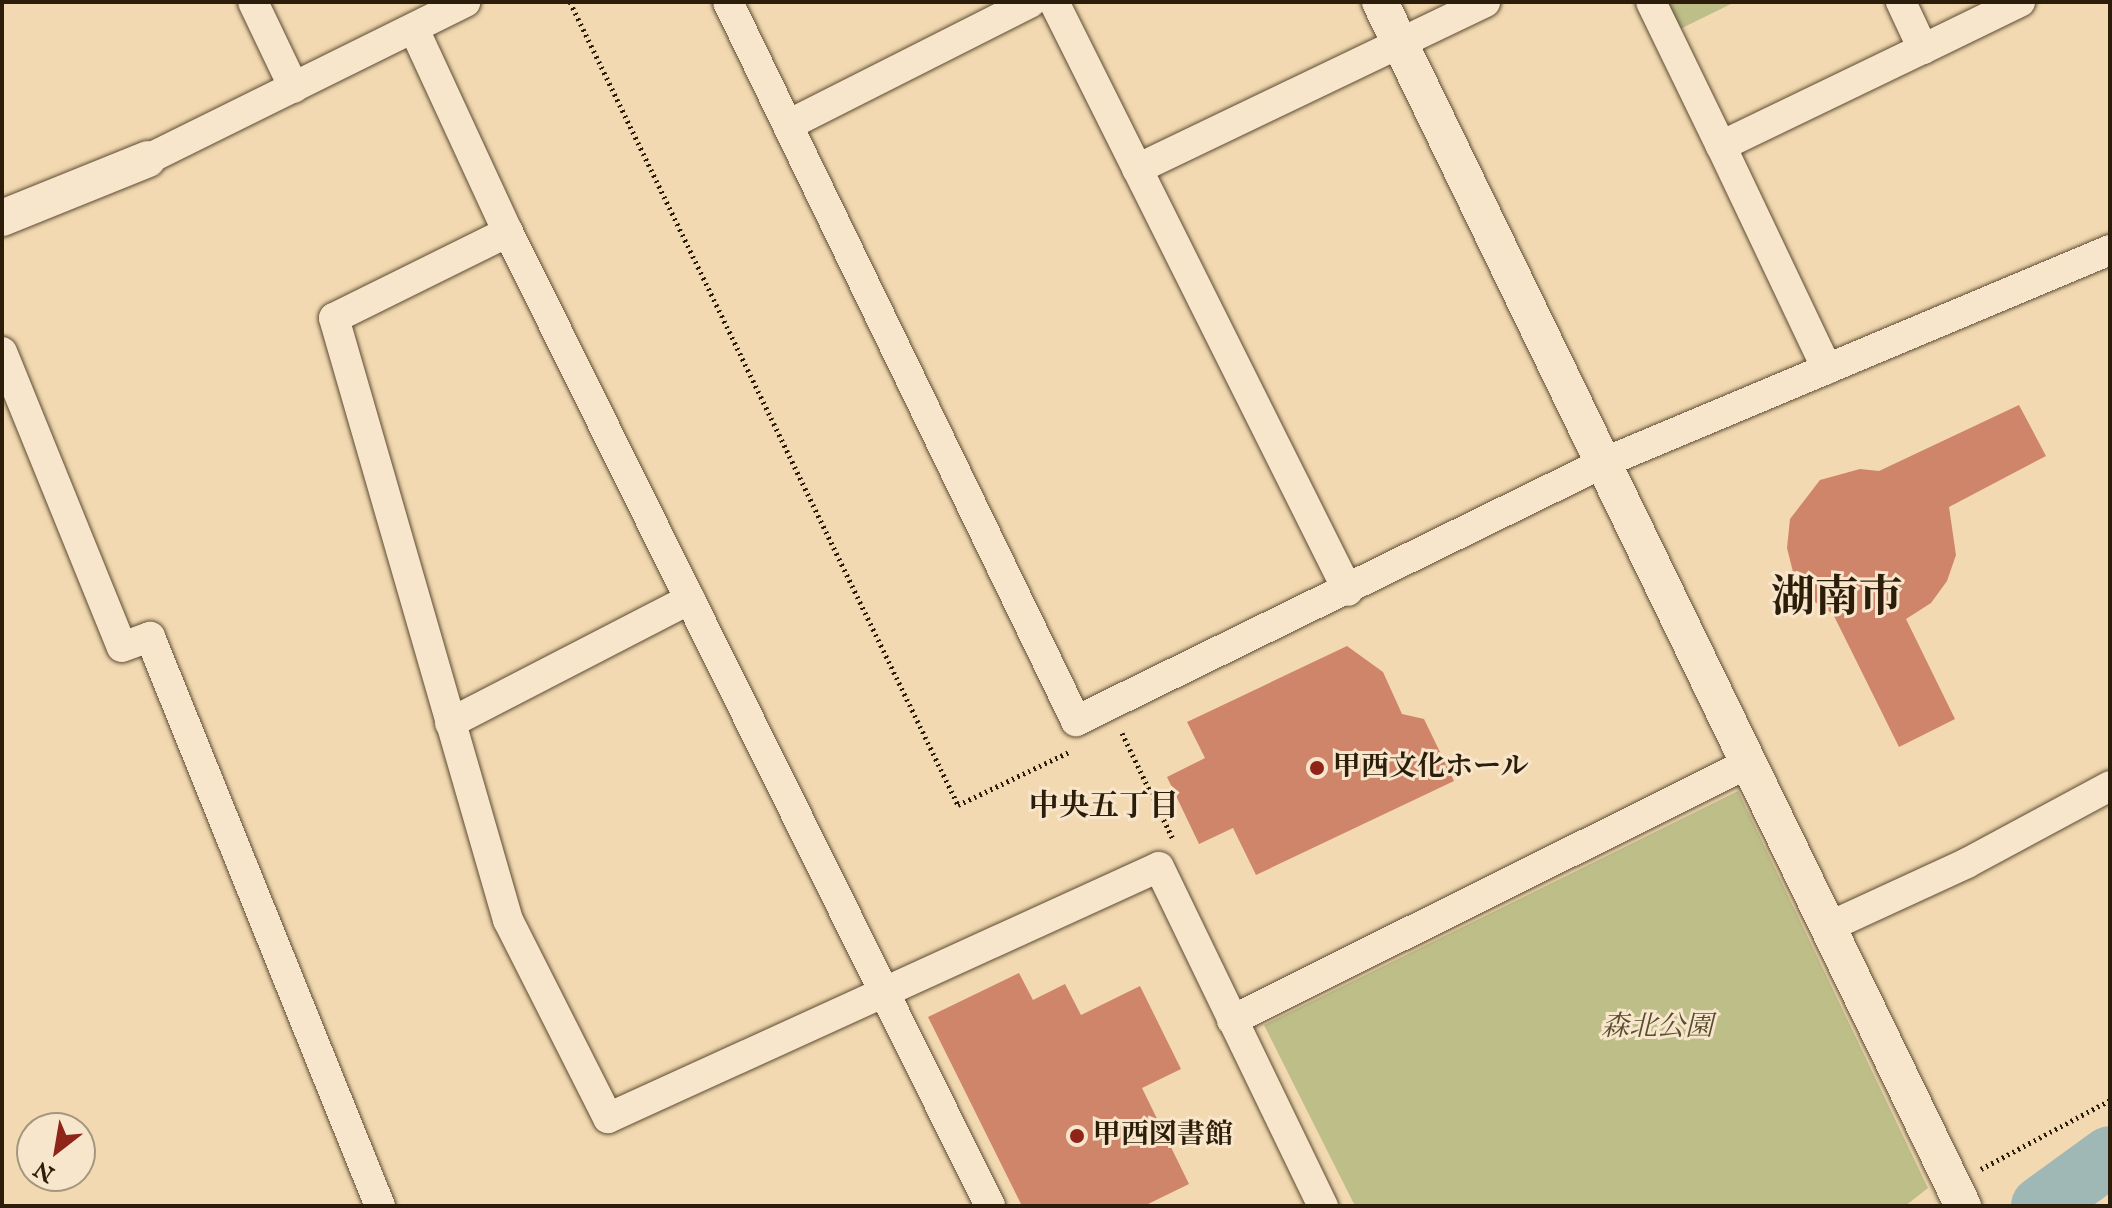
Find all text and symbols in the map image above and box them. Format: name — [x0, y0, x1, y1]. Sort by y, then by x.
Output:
district label: 湖南市 — [1771, 573, 1903, 625]
place label: 甲西文化ホール — [1333, 751, 1529, 785]
marker: 甲西文化ホール — [1308, 759, 1326, 777]
district label: 中央五丁目 — [1029, 789, 1179, 825]
park label: 森北公園 — [1601, 1011, 1713, 1045]
north arrow — [16, 1112, 96, 1192]
place label: 甲西図書館 — [1093, 1119, 1233, 1153]
marker: 甲西図書館 — [1068, 1127, 1086, 1145]
text: N — [29, 1154, 60, 1188]

